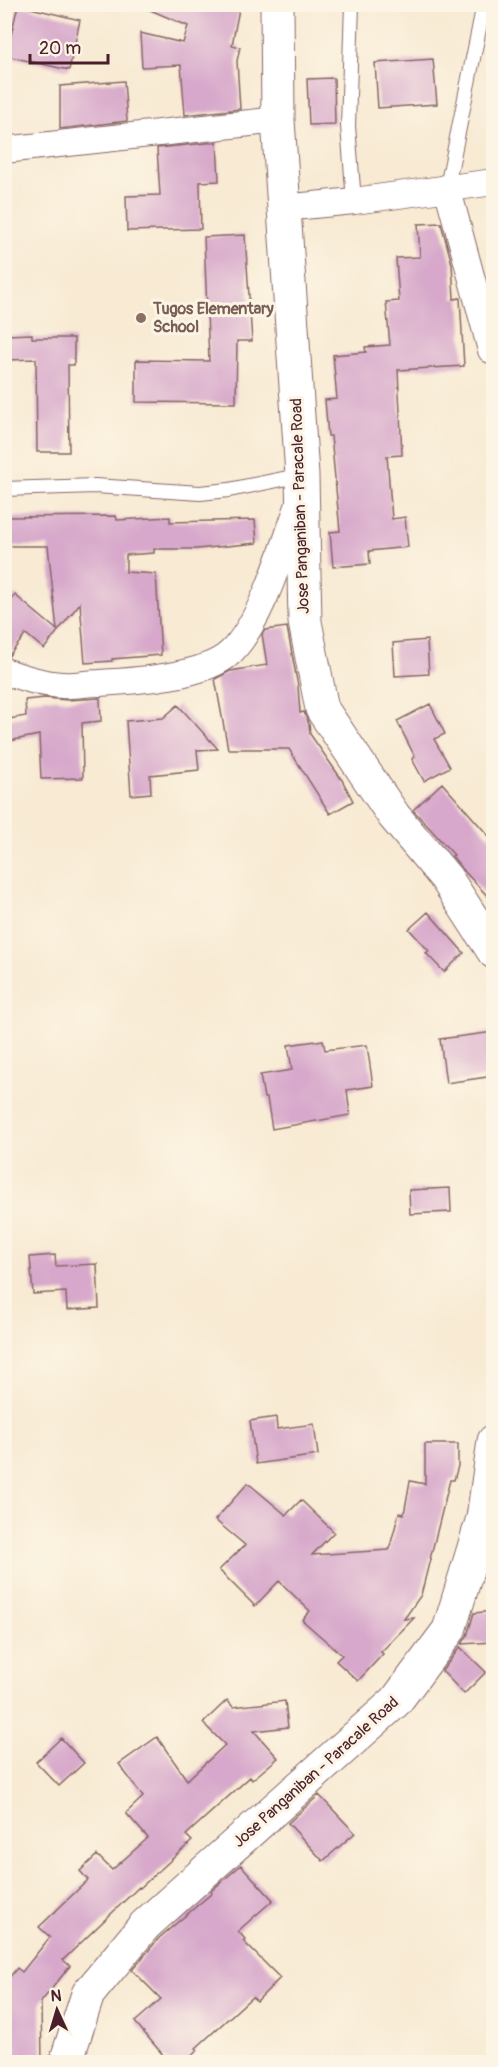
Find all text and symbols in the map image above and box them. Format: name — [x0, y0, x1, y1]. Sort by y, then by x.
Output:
scale bar — [30, 27, 108, 65]
text: 20 m — [39, 37, 81, 60]
place label: Tugos Elementary School — [152, 299, 274, 337]
marker: Tugos Elementary School — [134, 311, 148, 325]
street label: Jose Panganiban - Paracale Road — [286, 398, 314, 614]
street label: Jose Panganiban - Paracale Road — [229, 1692, 403, 1852]
north arrow — [27, 1980, 87, 2040]
text: N — [50, 1986, 62, 2006]

